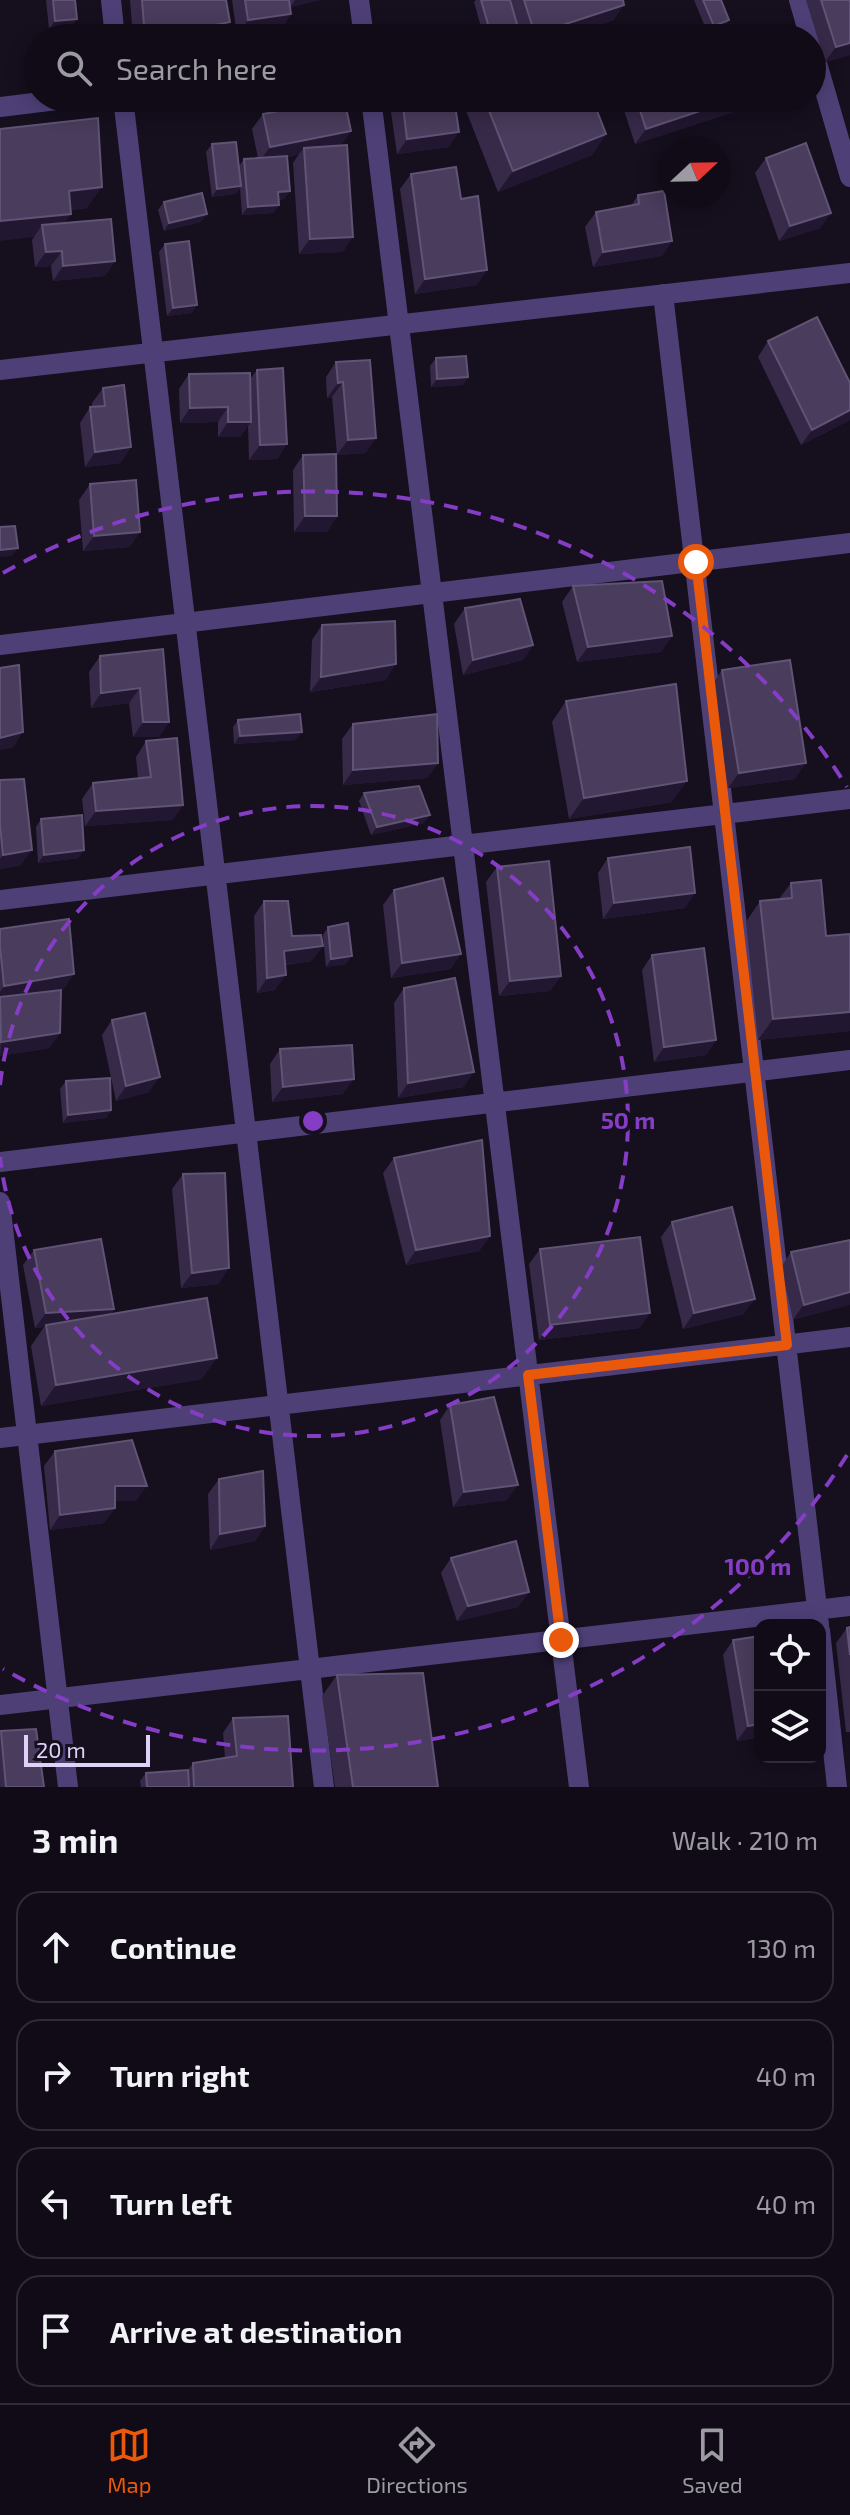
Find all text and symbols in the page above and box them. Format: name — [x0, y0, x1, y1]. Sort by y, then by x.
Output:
search box — [24, 24, 826, 112]
icon: search — [52, 46, 96, 90]
text: Search here — [116, 50, 277, 86]
north arrow — [658, 136, 730, 208]
route start — [678, 544, 714, 580]
text: 50 m — [601, 1105, 655, 1134]
centre of rings — [299, 1107, 327, 1135]
text: 100 m — [725, 1551, 791, 1580]
map controls — [754, 1619, 826, 1763]
button: locate — [754, 1619, 826, 1691]
route end — [543, 1622, 579, 1658]
button: layers — [754, 1691, 826, 1763]
scale bar — [24, 1731, 150, 1767]
text: 20 m — [36, 1736, 86, 1762]
text: 3 min — [32, 1819, 118, 1860]
text: Walk · 210 m — [672, 1824, 818, 1855]
icon: ahead — [34, 1925, 78, 1969]
text: Continue — [110, 1929, 237, 1965]
text: 130 m — [747, 1932, 816, 1963]
icon: right — [34, 2053, 78, 2097]
text: Turn right — [110, 2057, 250, 2093]
text: 40 m — [756, 2060, 816, 2091]
icon: left — [34, 2181, 78, 2225]
text: Turn left — [110, 2185, 232, 2221]
text: 40 m — [756, 2188, 816, 2219]
icon: arrive — [34, 2309, 78, 2353]
text: Arrive at destination — [110, 2313, 402, 2349]
tab: Map — [107, 2423, 151, 2497]
tab: Directions — [366, 2423, 468, 2497]
tab: Saved — [682, 2423, 743, 2497]

